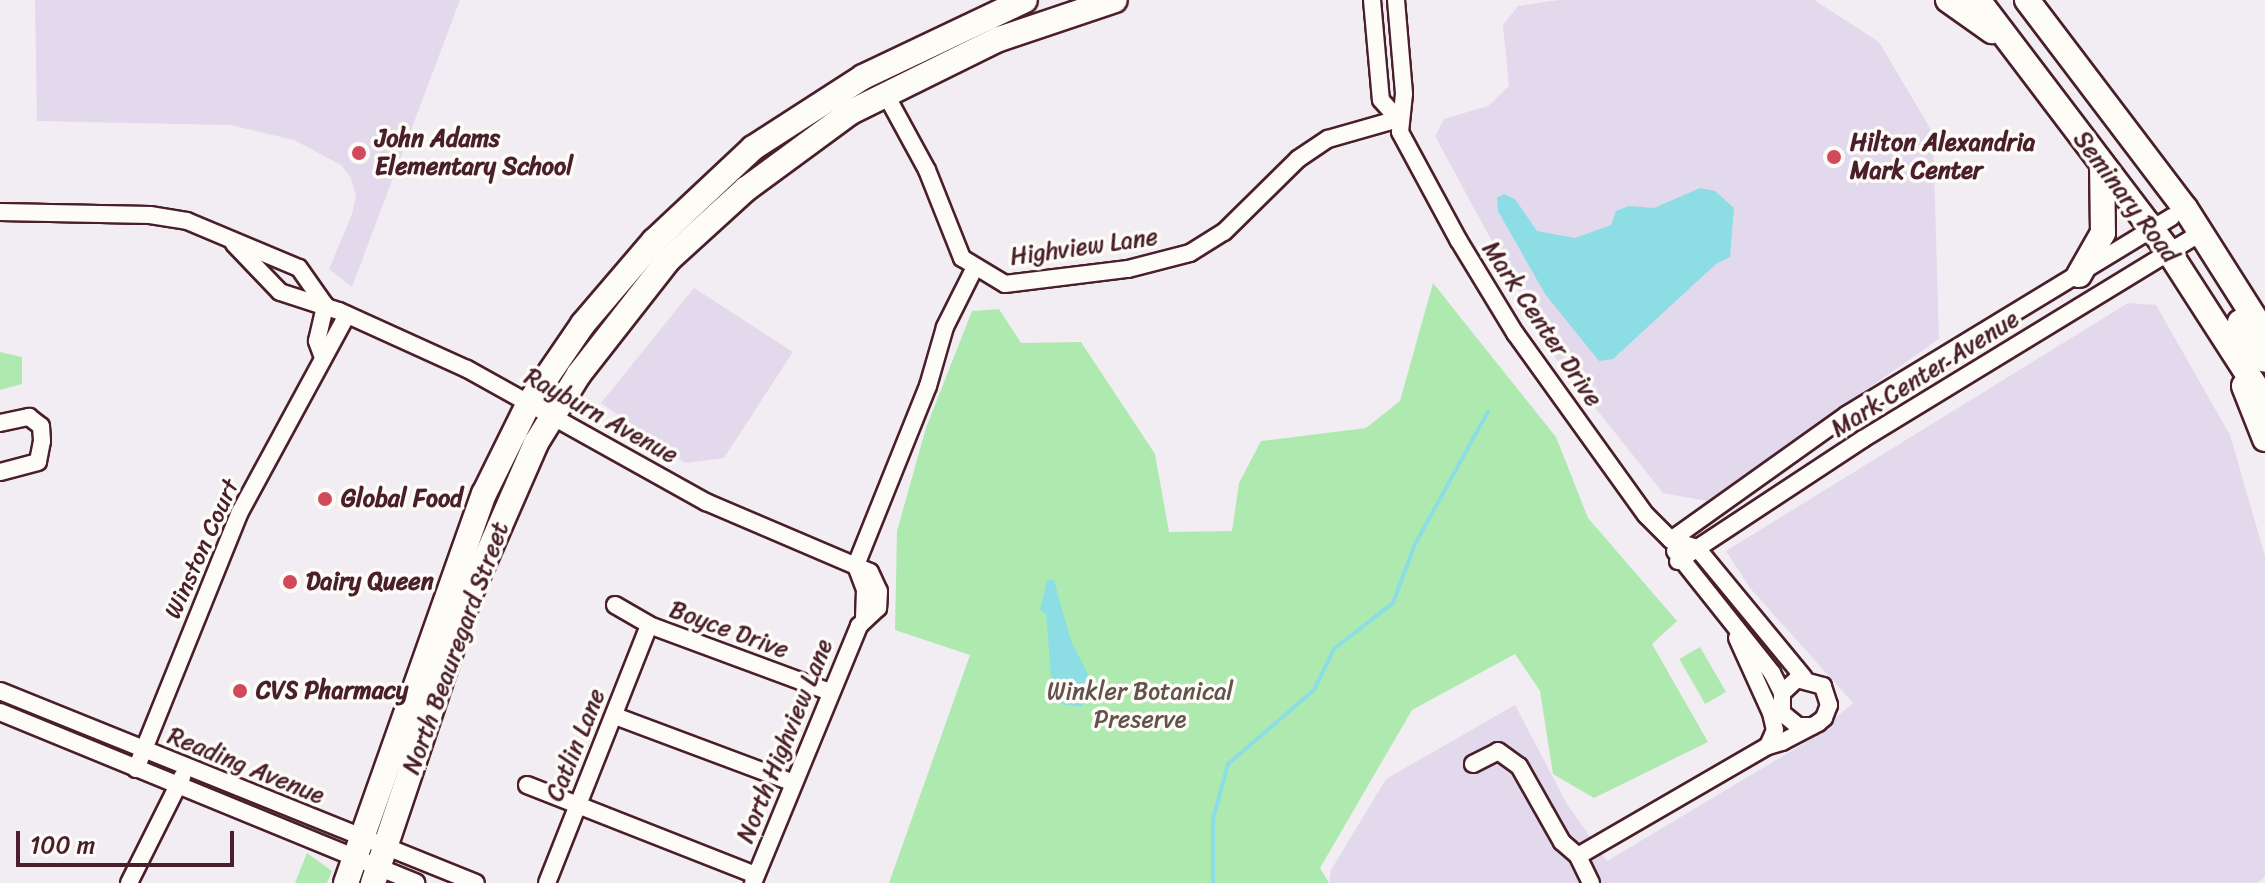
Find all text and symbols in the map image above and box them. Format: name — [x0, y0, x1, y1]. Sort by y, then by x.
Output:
place label: John Adams Elementary School — [375, 125, 573, 181]
street label: Seminary Road — [2067, 125, 2185, 269]
place label: Hilton Alexandria Mark Center — [1850, 129, 2036, 185]
marker: John Adams Elementary School — [350, 144, 368, 162]
marker: Hilton Alexandria Mark Center — [1825, 148, 1843, 166]
street label: Highview Lane — [1008, 222, 1160, 272]
street label: Mark Center Drive — [1476, 236, 1608, 412]
street label: Mark Center Avenue — [1826, 304, 2024, 444]
street label: Rayburn Avenue — [520, 362, 682, 470]
street label: Winston Court — [158, 474, 246, 624]
place label: Global Food — [341, 485, 463, 513]
marker: Global Food — [316, 490, 334, 508]
street label: North Beauregard Street — [397, 518, 515, 778]
place label: Dairy Queen — [306, 568, 433, 596]
marker: Dairy Queen — [281, 573, 299, 591]
street label: Boyce Drive — [666, 595, 792, 665]
street label: North Highview Lane — [731, 635, 839, 847]
place label: CVS Pharmacy — [256, 677, 408, 705]
park label: Winkler Botanical Preserve — [1047, 678, 1233, 734]
marker: CVS Pharmacy — [231, 682, 249, 700]
street label: Catlin Lane — [540, 685, 612, 805]
street label: Reading Avenue — [164, 722, 328, 810]
scale bar — [20, 815, 238, 865]
text: 100 m — [30, 824, 95, 866]

